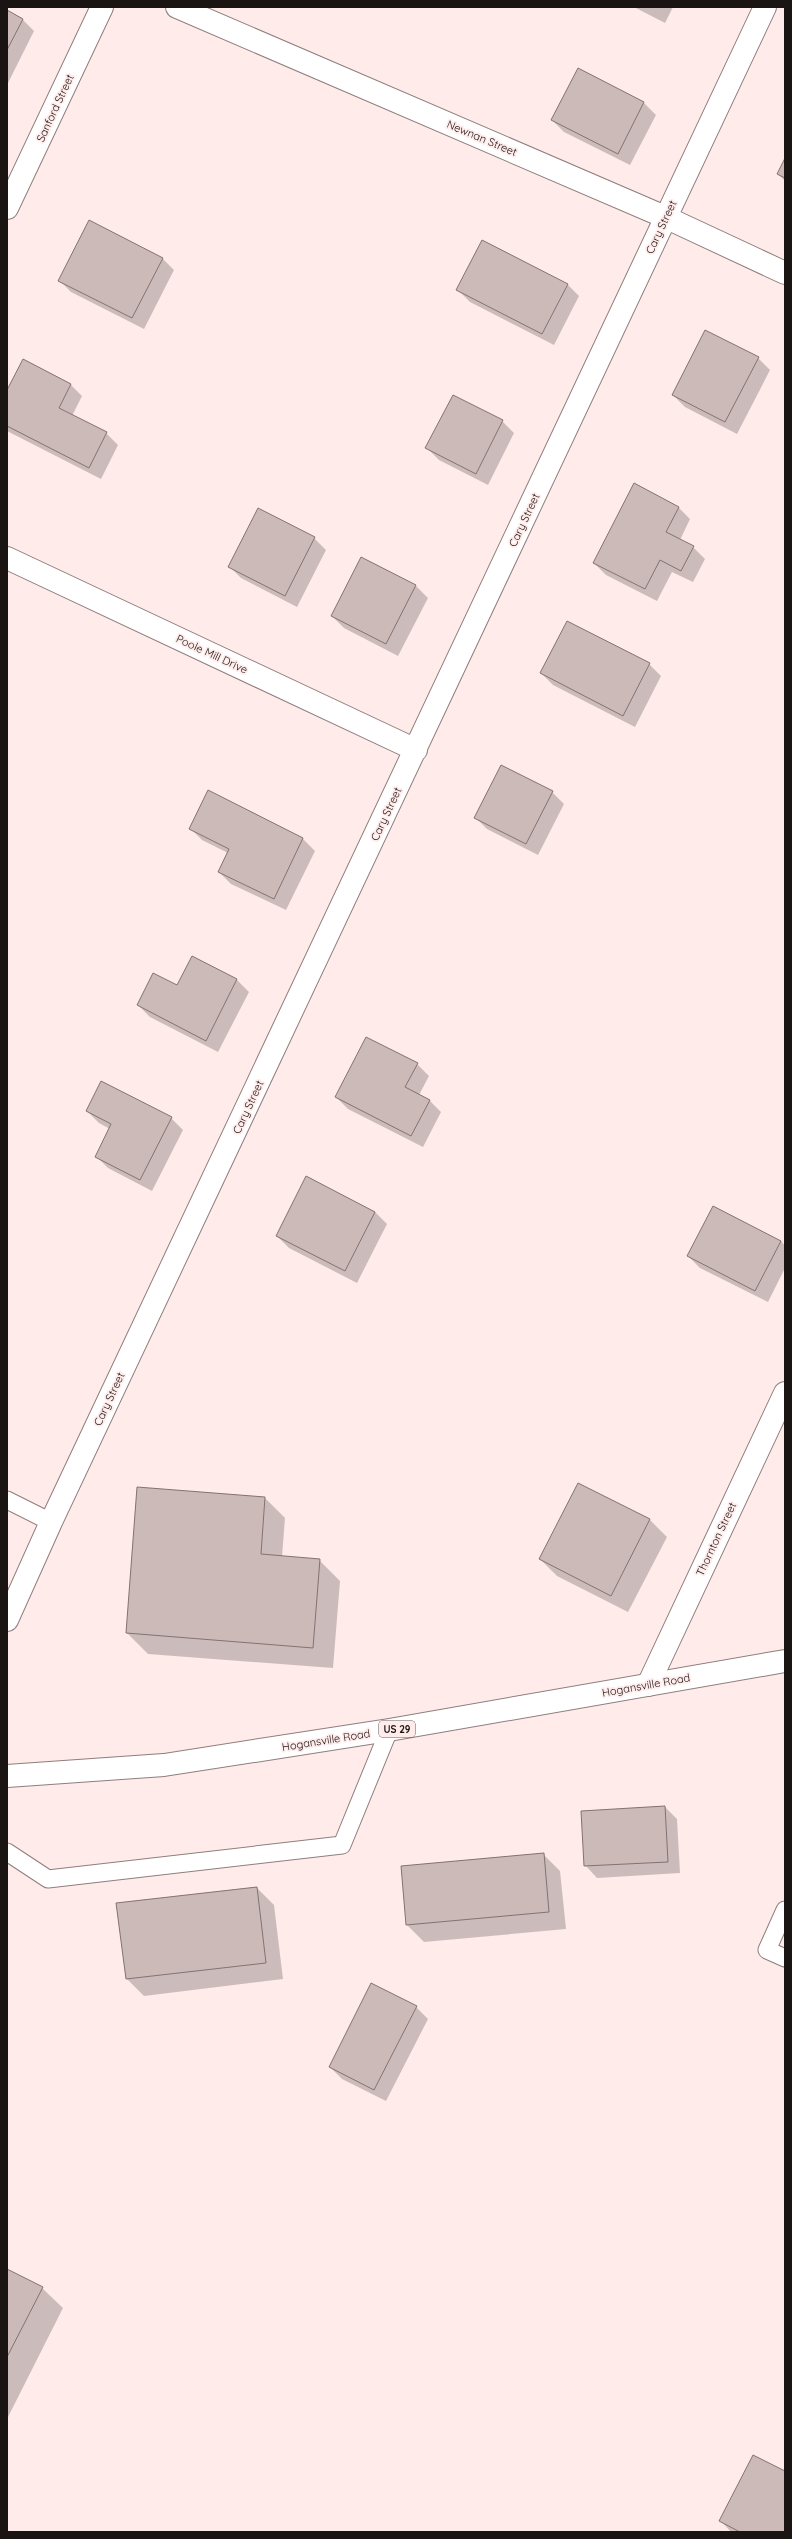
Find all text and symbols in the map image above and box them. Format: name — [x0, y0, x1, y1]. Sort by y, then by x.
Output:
street label: Sanford Street — [33, 72, 77, 144]
street label: Newnan Street — [445, 117, 519, 159]
street label: Cary Street — [643, 198, 680, 256]
street label: Cary Street — [506, 491, 543, 549]
street label: Poole Mill Drive — [174, 631, 250, 677]
street label: Cary Street — [368, 785, 405, 843]
street label: Cary Street — [230, 1078, 267, 1136]
street label: Cary Street — [91, 1370, 128, 1428]
street label: Thornton Street — [693, 1500, 739, 1578]
street label: Hogansville Road — [601, 1670, 691, 1700]
road number: US 29 — [379, 1721, 415, 1737]
street label: Hogansville Road — [281, 1726, 371, 1754]

